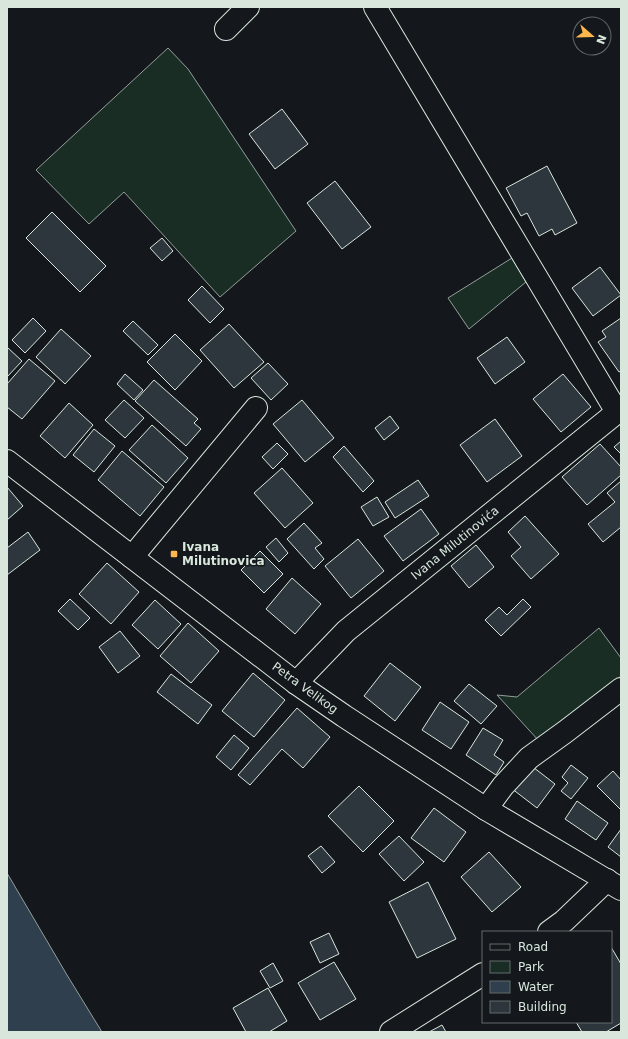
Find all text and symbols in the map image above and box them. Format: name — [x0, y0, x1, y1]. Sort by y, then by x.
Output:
north arrow — [572, 16, 612, 56]
text: N — [593, 33, 609, 46]
street label: Ivana Milutinovića — [408, 503, 502, 583]
place label: Ivana Milutinovica — [182, 540, 265, 568]
marker: Ivana Milutinovica — [169, 549, 179, 559]
street label: Petra Velikog — [269, 659, 341, 717]
legend — [482, 931, 612, 1023]
text: Road — [518, 940, 548, 954]
text: Park — [518, 960, 544, 974]
text: Water — [518, 980, 554, 994]
text: Building — [518, 1000, 567, 1014]

